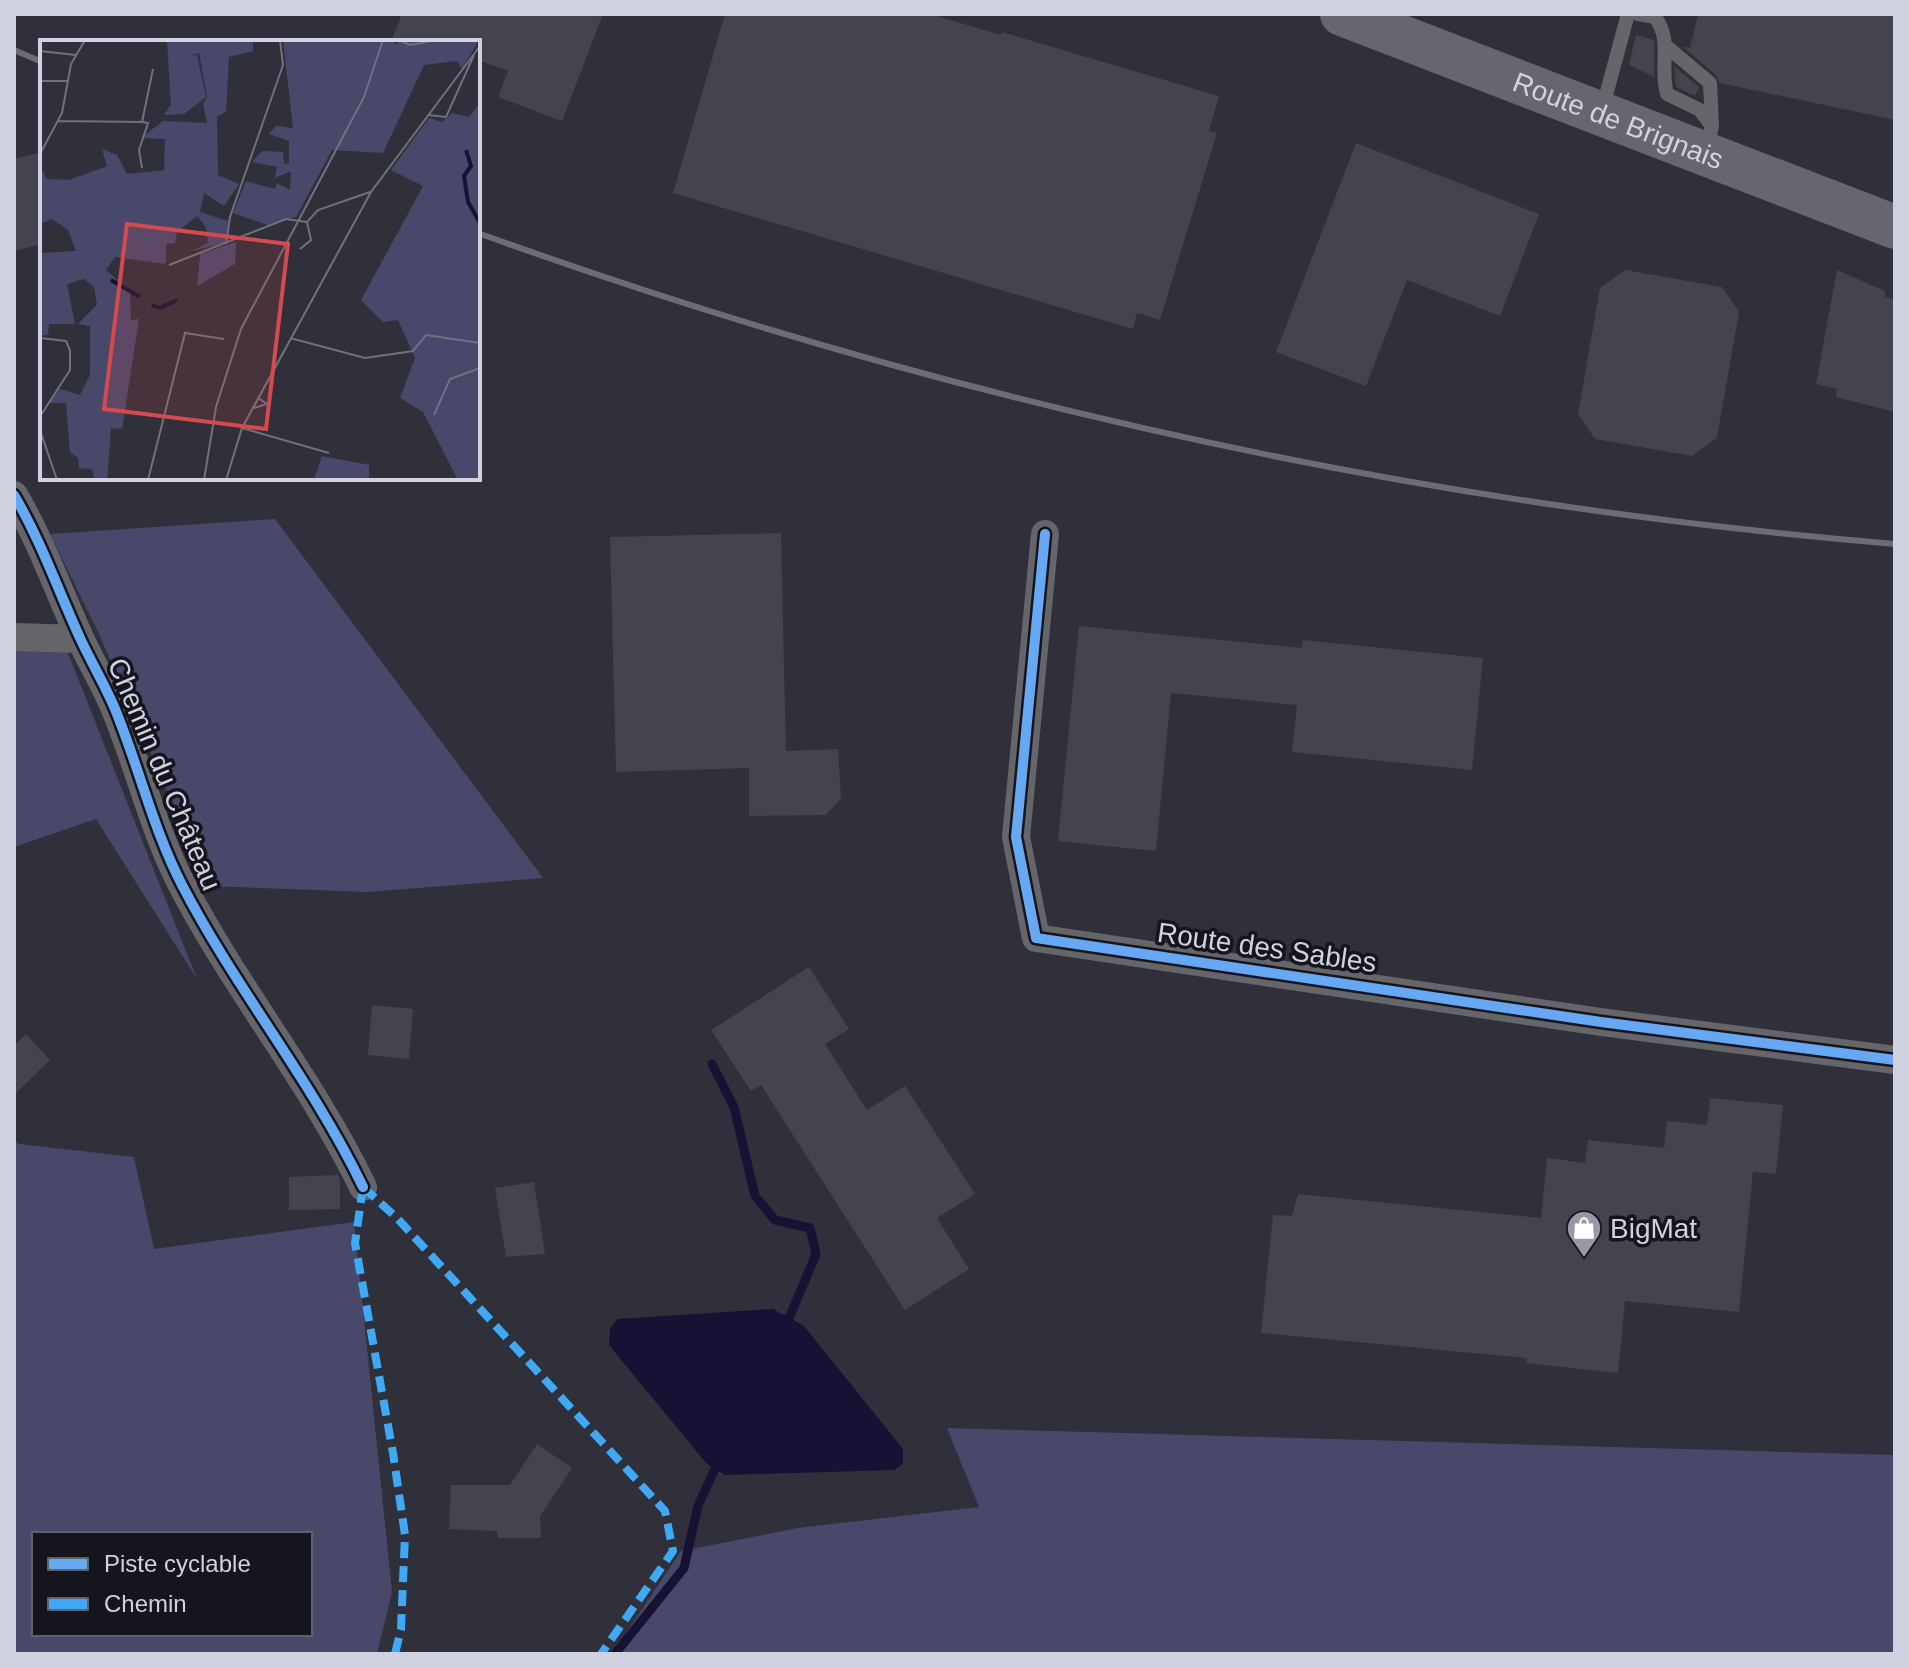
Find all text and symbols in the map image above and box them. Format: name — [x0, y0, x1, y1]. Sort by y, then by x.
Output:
inset map — [40, 40, 480, 480]
street label: Route de Brignais — [1509, 66, 1728, 175]
street label: Chemin du Château — [102, 654, 227, 895]
street label: Route des Sables — [1155, 917, 1379, 978]
shop icon: BigMat — [1565, 1209, 1603, 1259]
place label: BigMat — [1610, 1213, 1697, 1244]
legend — [32, 1532, 312, 1636]
text: Piste cyclable — [104, 1550, 251, 1577]
text: Chemin — [104, 1590, 187, 1617]

